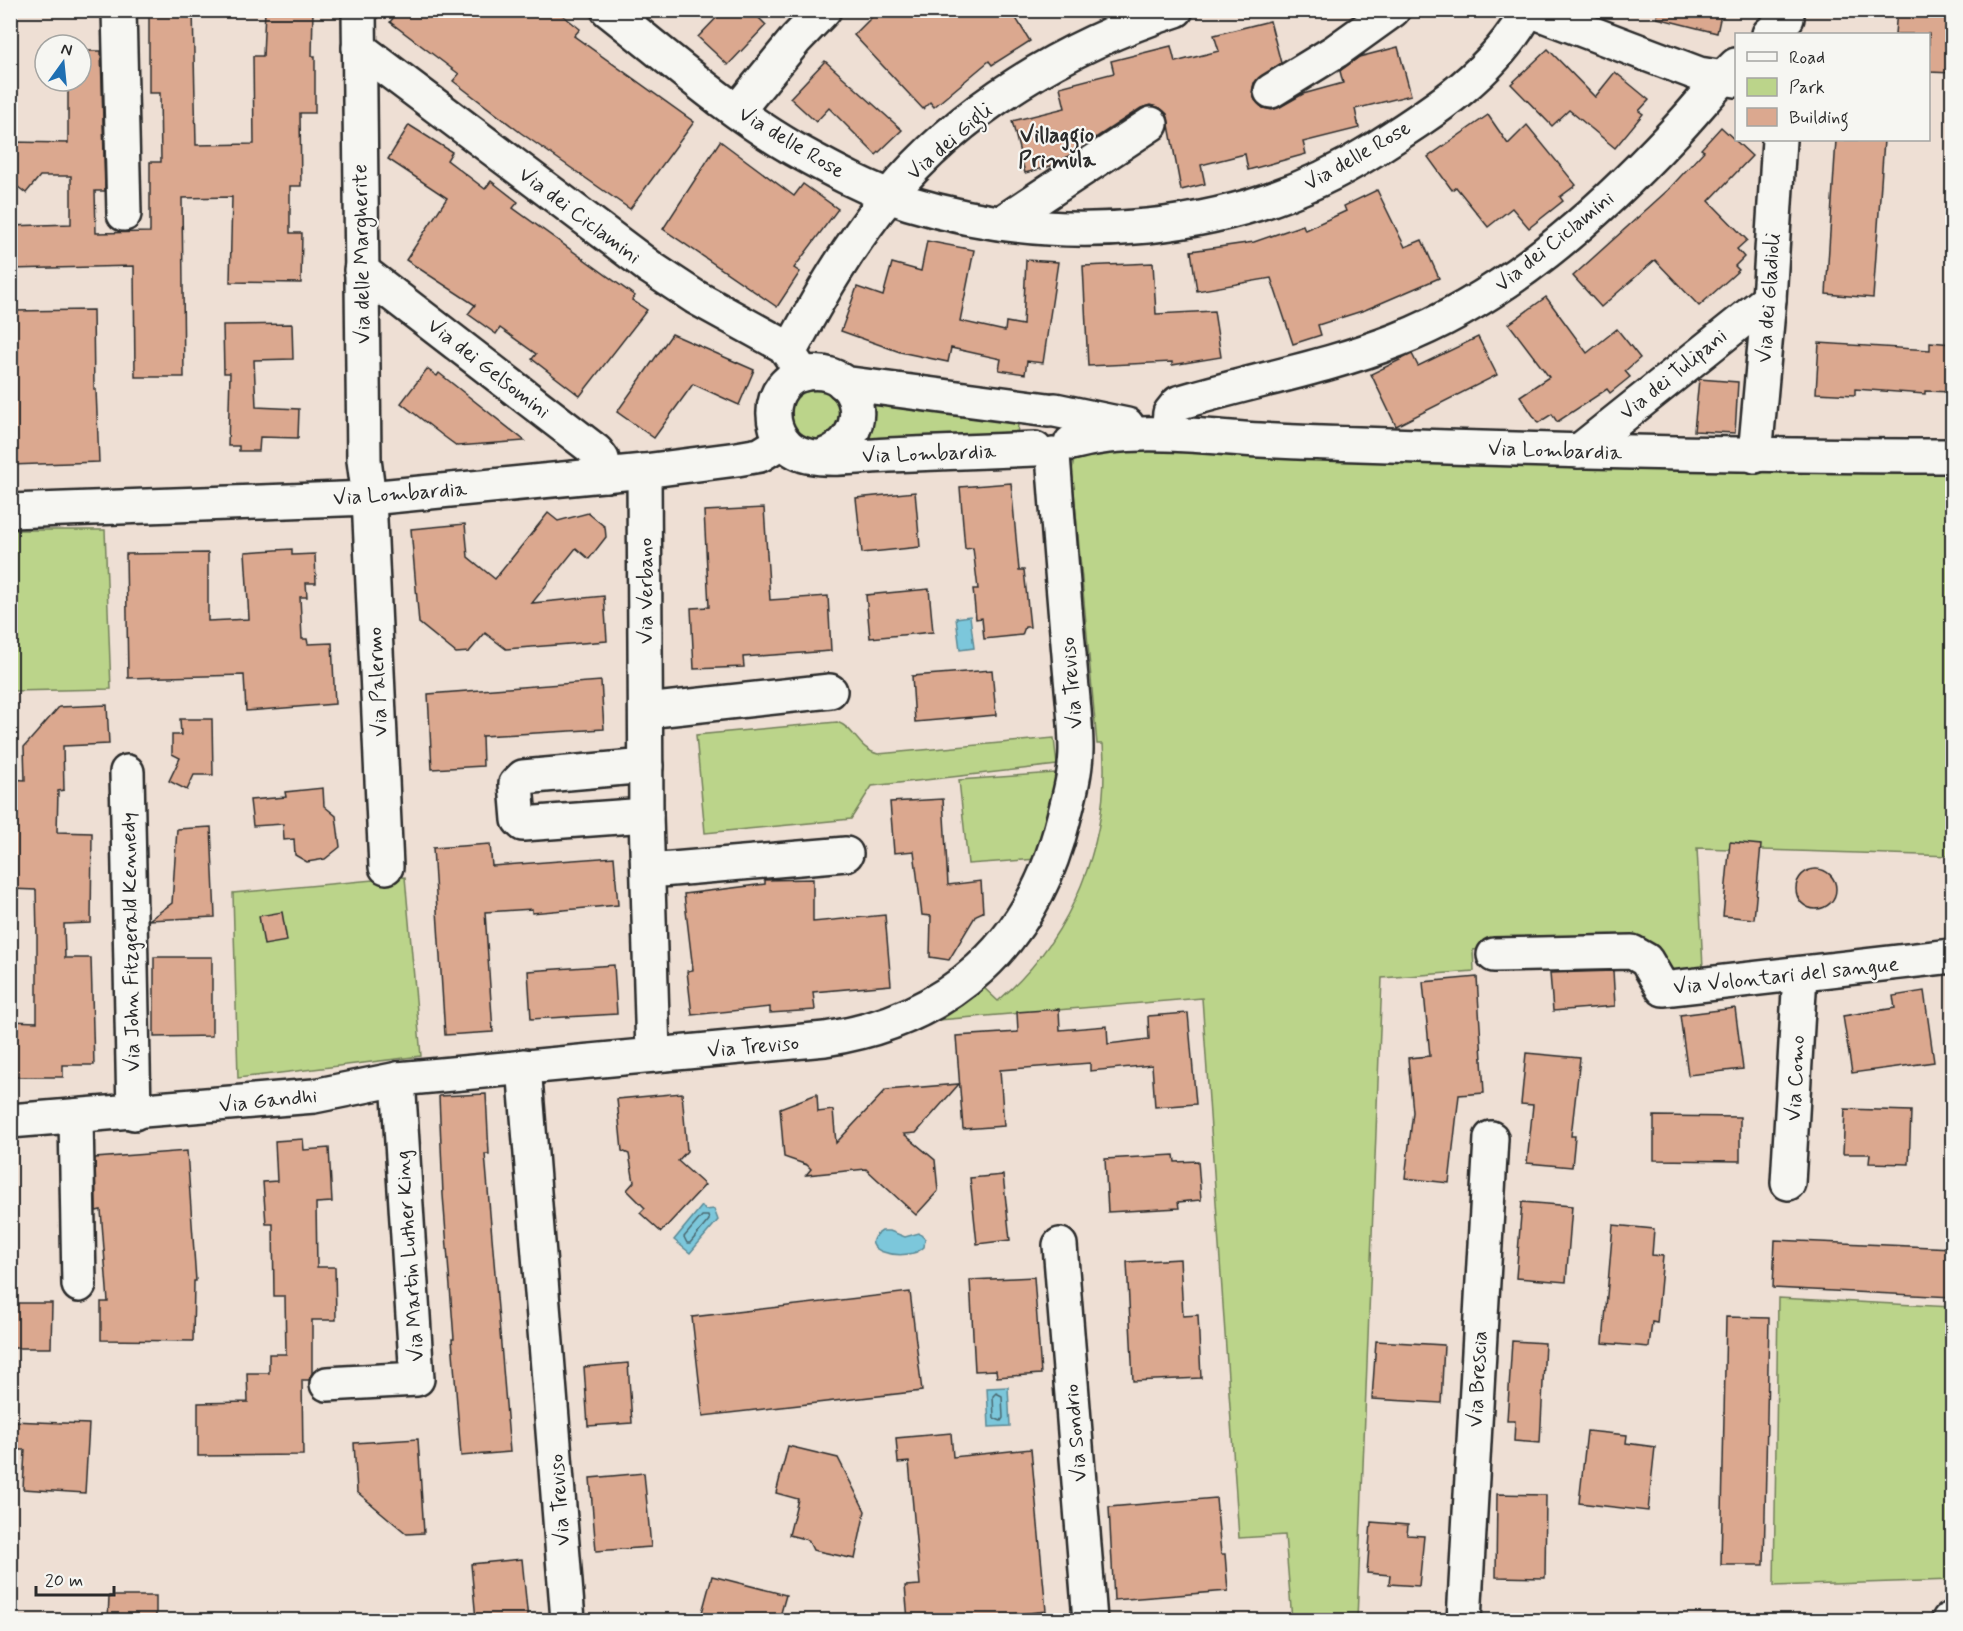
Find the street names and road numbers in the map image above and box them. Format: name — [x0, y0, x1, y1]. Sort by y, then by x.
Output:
street label: Via dei Gigli — [901, 97, 1000, 188]
street label: Via delle Rose — [733, 100, 850, 186]
street label: Via delle Rose — [1299, 114, 1416, 198]
street label: Via dei Ciclamini — [513, 161, 646, 271]
street label: Via delle Margherite — [346, 164, 379, 344]
street label: Via dei Ciclamini — [1489, 185, 1620, 299]
street label: Via dei Gladioli — [1750, 232, 1788, 364]
street label: Via dei Gelsomini — [421, 312, 556, 426]
street label: Via dei Tulipani — [1614, 323, 1733, 427]
street label: Via Lombardia — [1487, 435, 1623, 467]
street label: Via Lombardia — [862, 438, 997, 470]
street label: Via Lombardia — [332, 475, 468, 513]
street label: Via Verbano — [632, 538, 660, 644]
street label: Via Palermo — [361, 626, 395, 738]
street label: Via Treviso — [1054, 636, 1090, 730]
street label: Via John Fitzgerald Kennedy — [115, 812, 147, 1072]
street label: Via Volontari del sangue — [1672, 950, 1900, 1002]
street label: Via Treviso — [706, 1029, 800, 1065]
street label: Via Como — [1780, 1034, 1812, 1122]
street label: Via Gandhi — [218, 1082, 319, 1120]
street label: Via Martin Luther King — [389, 1149, 431, 1363]
street label: Via Brescia — [1461, 1330, 1495, 1428]
street label: Via Sondrio — [1058, 1383, 1094, 1483]
street label: Via Treviso — [543, 1453, 577, 1547]

